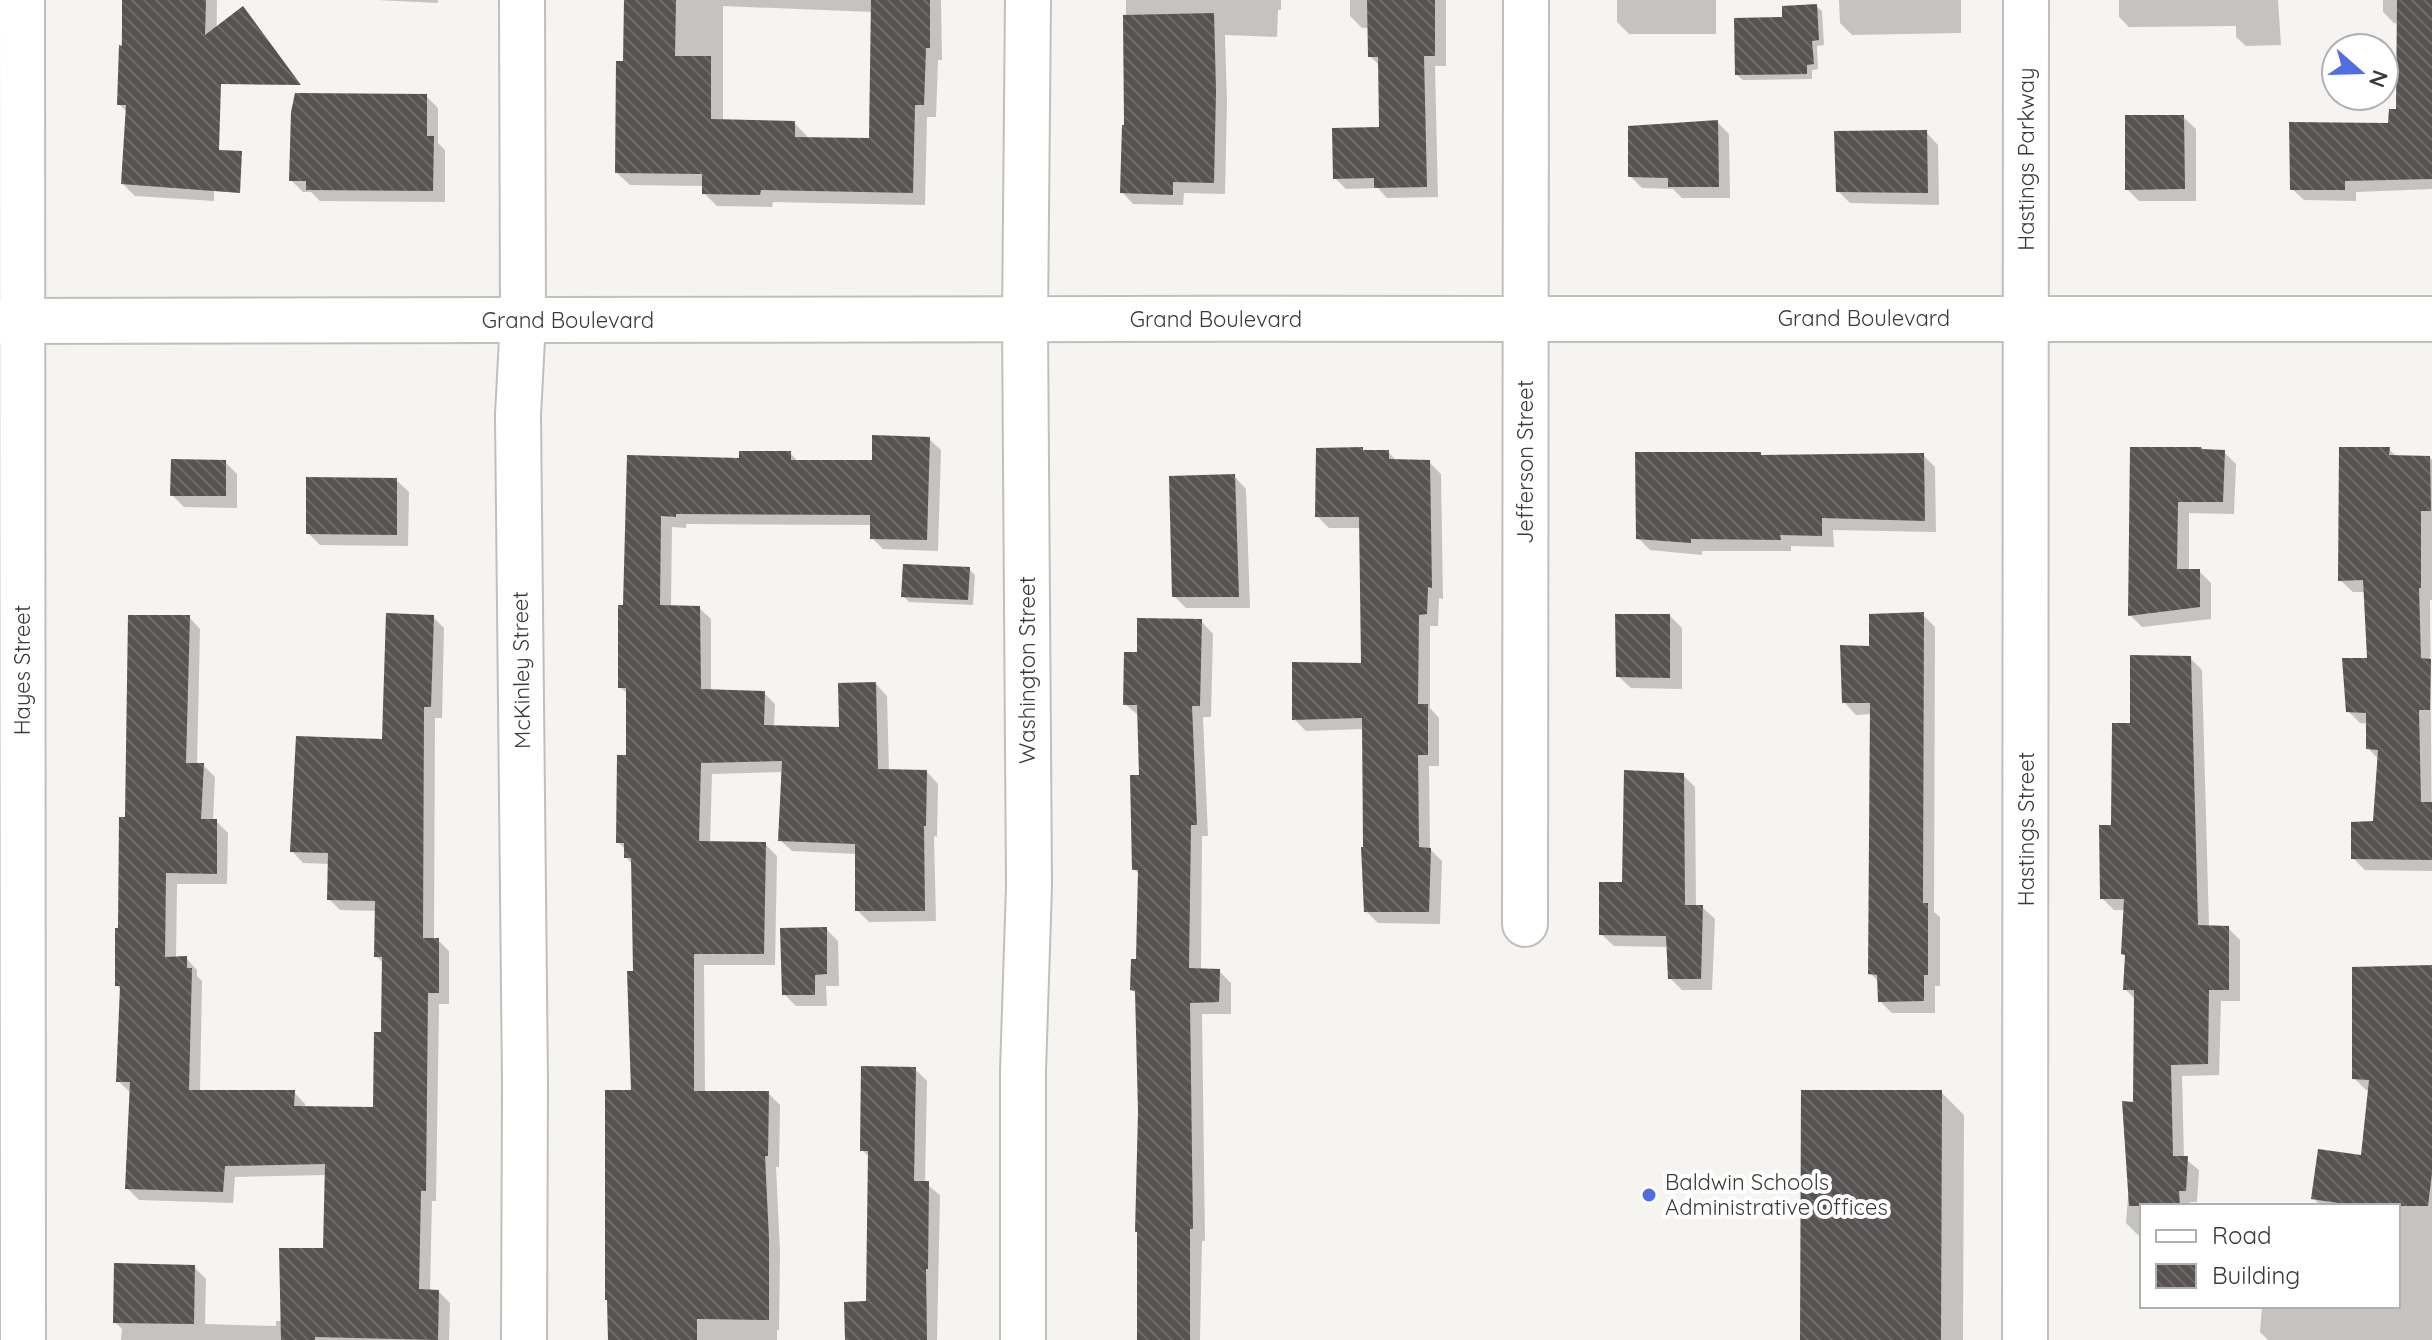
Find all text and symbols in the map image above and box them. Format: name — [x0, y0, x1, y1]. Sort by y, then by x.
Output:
north arrow — [2320, 32, 2400, 112]
text: N — [2363, 66, 2395, 91]
street label: Hastings Parkway — [2012, 67, 2040, 251]
street label: Grand Boulevard — [1778, 304, 1950, 332]
street label: Grand Boulevard — [1130, 305, 1302, 333]
street label: Grand Boulevard — [482, 306, 654, 334]
street label: Jefferson Street — [1511, 380, 1539, 544]
street label: Washington Street — [1013, 576, 1041, 764]
street label: McKinley Street — [506, 591, 536, 749]
street label: Hayes Street — [8, 605, 36, 735]
street label: Hastings Street — [2012, 752, 2040, 906]
place label: Baldwin Schools Administrative Offices — [1665, 1168, 1888, 1221]
marker: Baldwin Schools Administrative Offices — [1640, 1186, 1658, 1204]
legend — [2140, 1204, 2400, 1308]
text: Road — [2212, 1220, 2272, 1250]
text: Building — [2212, 1260, 2300, 1290]

